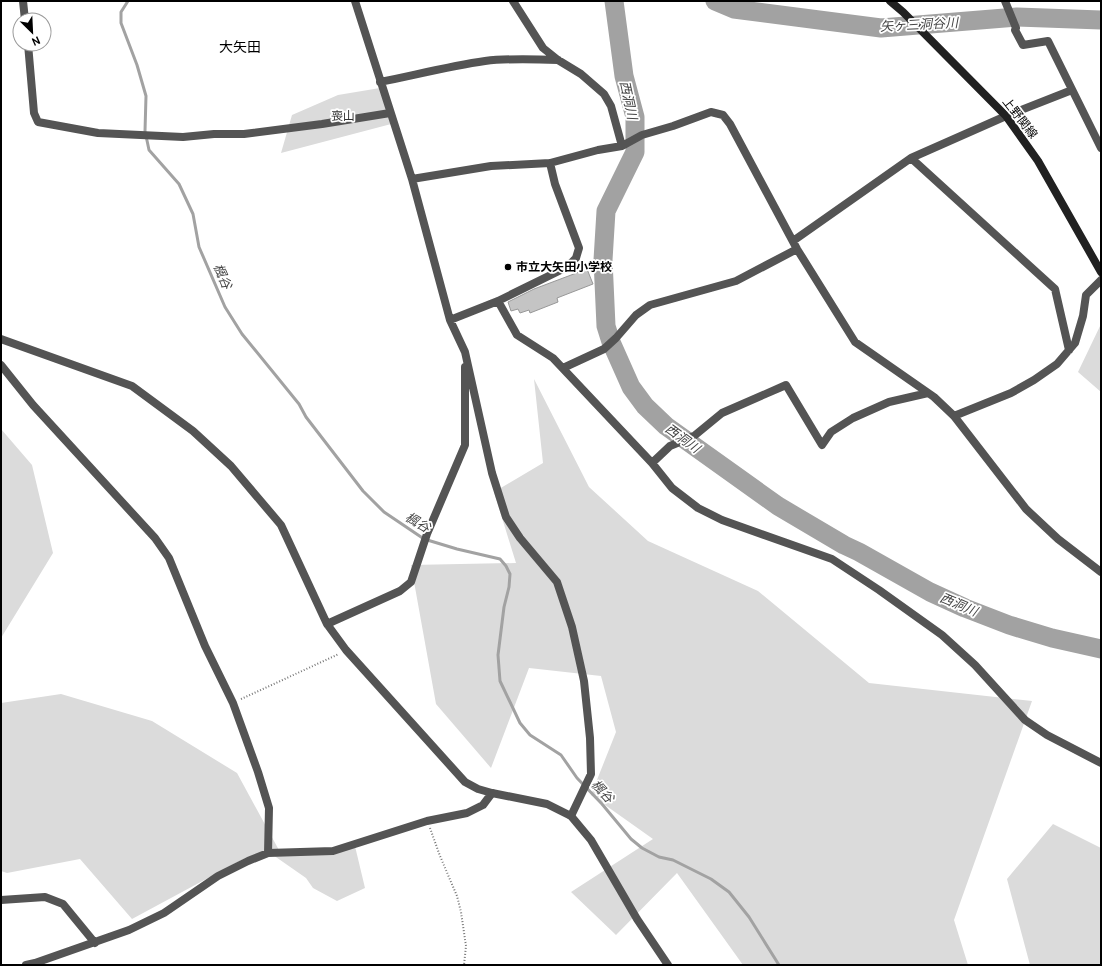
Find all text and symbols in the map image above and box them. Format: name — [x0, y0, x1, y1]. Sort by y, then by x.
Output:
north arrow — [12, 12, 52, 52]
water label: 矢ヶ三洞谷川 — [880, 14, 960, 34]
text: N — [30, 33, 42, 49]
district label: 大矢田 — [219, 38, 261, 56]
water label: 西洞川 — [617, 79, 641, 123]
street label: 上野関線 — [1000, 94, 1041, 141]
park label: 喪山 — [331, 108, 355, 123]
place label: 市立大矢田小学校 — [516, 259, 612, 274]
water label: 楓谷 — [211, 261, 236, 292]
marker: 市立大矢田小学校 — [503, 262, 513, 272]
water label: 西洞川 — [663, 420, 705, 457]
water label: 楓谷 — [403, 508, 434, 536]
water label: 西洞川 — [938, 589, 982, 620]
water label: 楓谷 — [588, 776, 618, 807]

